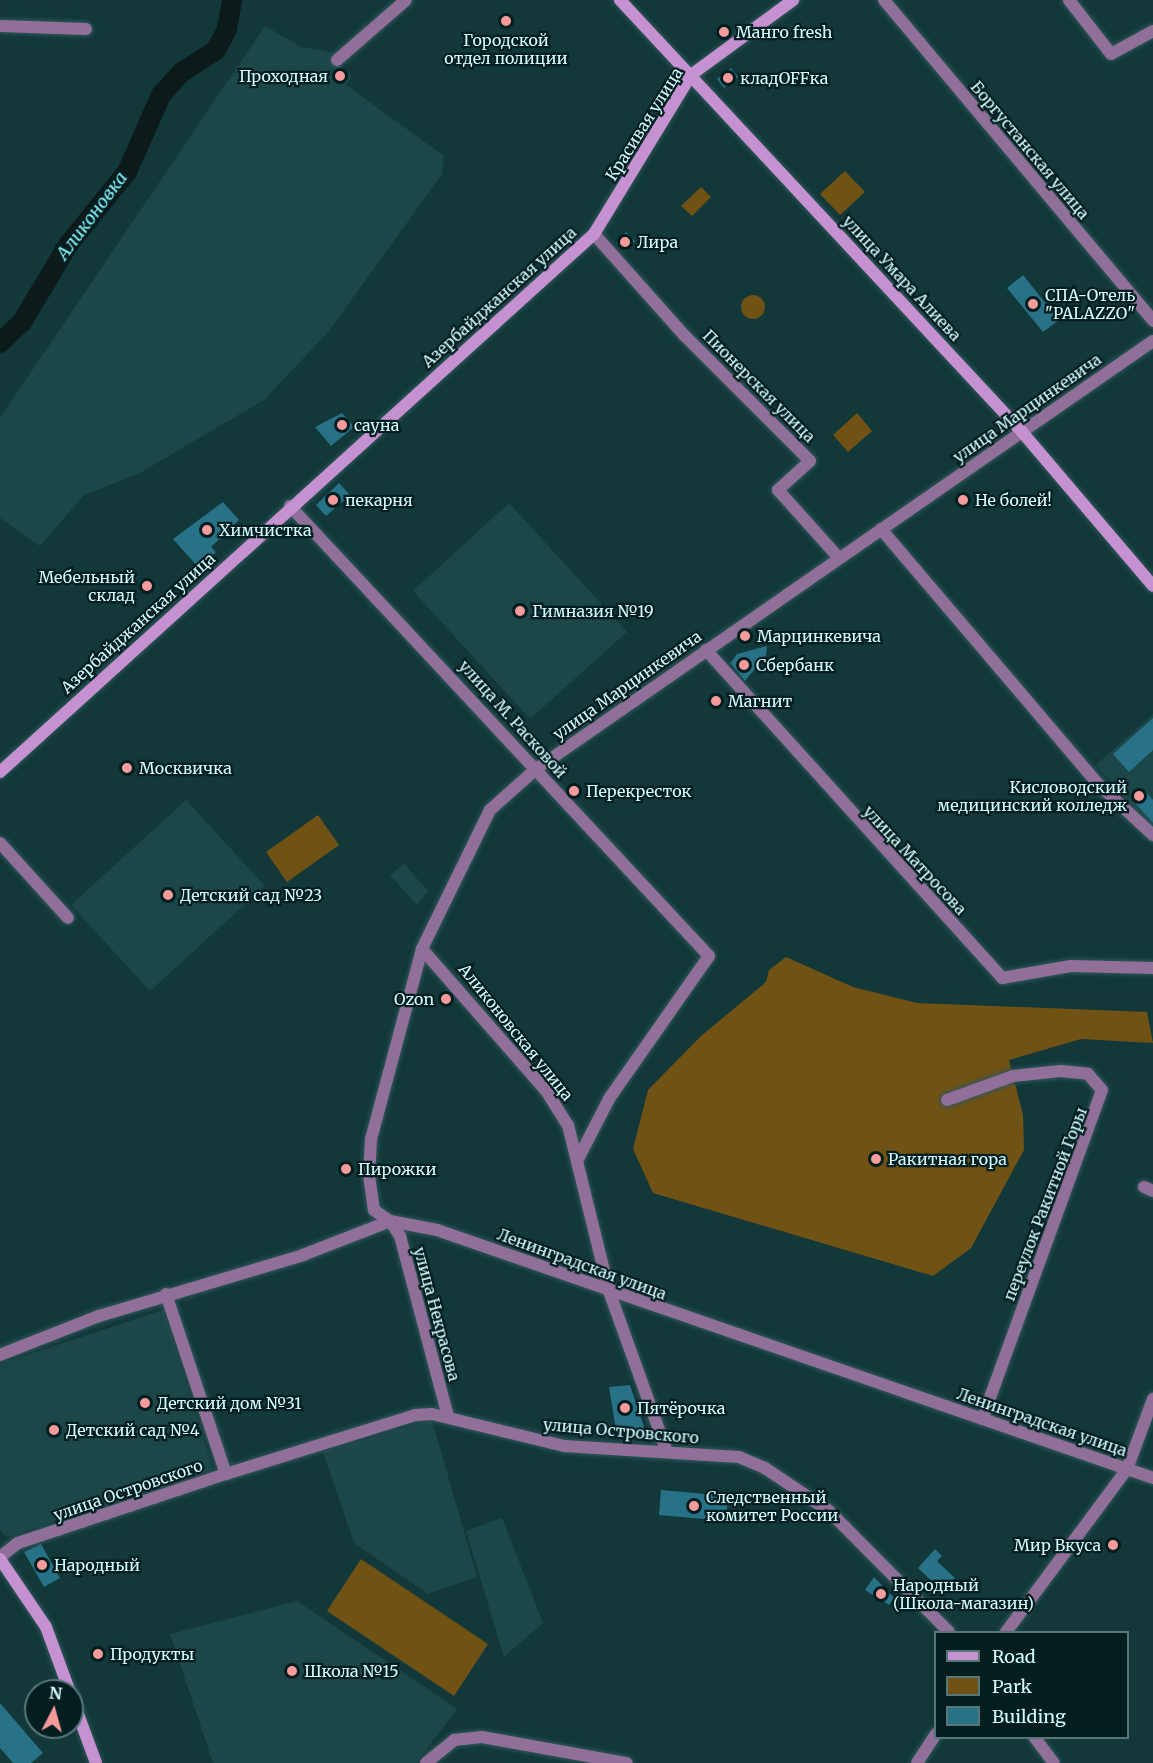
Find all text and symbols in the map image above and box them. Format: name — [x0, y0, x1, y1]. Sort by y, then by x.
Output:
marker: Городской отдел полиции — [499, 14, 513, 28]
place label: Манго fresh — [736, 22, 832, 42]
marker: Манго fresh — [717, 25, 731, 39]
place label: Городской отдел полиции — [444, 30, 568, 68]
street label: Красивая улица — [602, 64, 686, 184]
place label: Проходная — [239, 66, 328, 86]
place label: кладOFFка — [740, 68, 828, 88]
marker: Проходная — [333, 69, 347, 83]
marker: кладOFFка — [721, 71, 735, 85]
street label: Боргустанская улица — [967, 77, 1093, 223]
water label: Аликоновка — [52, 168, 132, 264]
street label: улица Умара Алиева — [839, 211, 965, 345]
street label: Азербайджанская улица — [418, 223, 580, 371]
place label: Лира — [637, 232, 678, 252]
marker: Лира — [618, 235, 632, 249]
place label: СПА-Отель "PALAZZO" — [1045, 285, 1135, 323]
marker: СПА-Отель "PALAZZO" — [1026, 297, 1040, 311]
street label: Пионерская улица — [699, 326, 819, 446]
street label: улица Марцинкевича — [949, 349, 1105, 467]
place label: сауна — [354, 415, 399, 435]
marker: сауна — [335, 418, 349, 432]
place label: пекарня — [345, 490, 413, 510]
place label: Не болей! — [975, 490, 1052, 510]
marker: пекарня — [326, 493, 340, 507]
marker: Не болей! — [956, 493, 970, 507]
place label: Химчистка — [219, 520, 312, 540]
marker: Химчистка — [200, 523, 214, 537]
street label: Азербайджанская улица — [57, 549, 219, 697]
place label: Мебельный склад — [38, 567, 135, 605]
marker: Мебельный склад — [140, 579, 154, 593]
place label: Гимназия №19 — [532, 601, 654, 621]
marker: Гимназия №19 — [513, 604, 527, 618]
street label: улица Марцинкевича — [549, 626, 705, 744]
place label: Марцинкевича — [757, 626, 881, 646]
marker: Марцинкевича — [738, 629, 752, 643]
place label: Сбербанк — [756, 655, 834, 675]
street label: улица М. Расковой — [455, 656, 571, 782]
marker: Сбербанк — [737, 658, 751, 672]
place label: Магнит — [728, 691, 792, 711]
marker: Магнит — [709, 694, 723, 708]
place label: Москвичка — [139, 758, 232, 778]
marker: Москвичка — [120, 761, 134, 775]
place label: Кисловодский медицинский колледж — [937, 777, 1127, 815]
place label: Перекресток — [586, 781, 691, 801]
marker: Перекресток — [567, 784, 581, 798]
marker: Кисловодский медицинский колледж — [1132, 789, 1146, 803]
street label: улица Матросова — [859, 801, 971, 919]
place label: Детский сад №23 — [180, 885, 322, 905]
marker: Детский сад №23 — [161, 888, 175, 902]
street label: Аликоновская улица — [455, 960, 577, 1104]
place label: Ozon — [394, 989, 434, 1009]
marker: Ozon — [439, 992, 453, 1006]
street label: переулок Ракитной Горы — [999, 1105, 1091, 1303]
place label: Ракитная гора — [888, 1149, 1007, 1169]
marker: Ракитная гора — [869, 1152, 883, 1166]
place label: Пирожки — [358, 1159, 436, 1179]
marker: Пирожки — [339, 1162, 353, 1176]
street label: Ленинградская улица — [495, 1224, 669, 1304]
street label: улица Некрасова — [410, 1245, 464, 1383]
street label: Ленинградская улица — [954, 1384, 1130, 1460]
place label: Детский дом №31 — [157, 1393, 302, 1413]
marker: Детский дом №31 — [138, 1396, 152, 1410]
place label: Пятёрочка — [637, 1398, 725, 1418]
marker: Пятёрочка — [618, 1401, 632, 1415]
street label: улица Островского — [542, 1415, 700, 1447]
place label: Детский сад №4 — [66, 1420, 200, 1440]
marker: Детский сад №4 — [47, 1423, 61, 1437]
street label: улица Островского — [51, 1455, 205, 1525]
place label: Следственный комитет России — [706, 1487, 838, 1525]
marker: Следственный комитет России — [687, 1499, 701, 1513]
place label: Мир Вкуса — [1014, 1535, 1101, 1555]
marker: Мир Вкуса — [1106, 1538, 1120, 1552]
place label: Народный — [54, 1555, 140, 1575]
marker: Народный — [35, 1558, 49, 1572]
place label: Народный (Школа-магазин) — [893, 1575, 1034, 1613]
marker: Народный (Школа-магазин) — [874, 1587, 888, 1601]
legend — [934, 1631, 1129, 1739]
place label: Продукты — [110, 1644, 194, 1664]
text: Road — [992, 1645, 1036, 1668]
marker: Продукты — [91, 1647, 105, 1661]
place label: Школа №15 — [304, 1661, 399, 1681]
marker: Школа №15 — [285, 1664, 299, 1678]
text: Park — [992, 1675, 1032, 1698]
north arrow — [24, 1679, 84, 1739]
text: N — [48, 1682, 63, 1704]
text: Building — [992, 1705, 1066, 1728]

